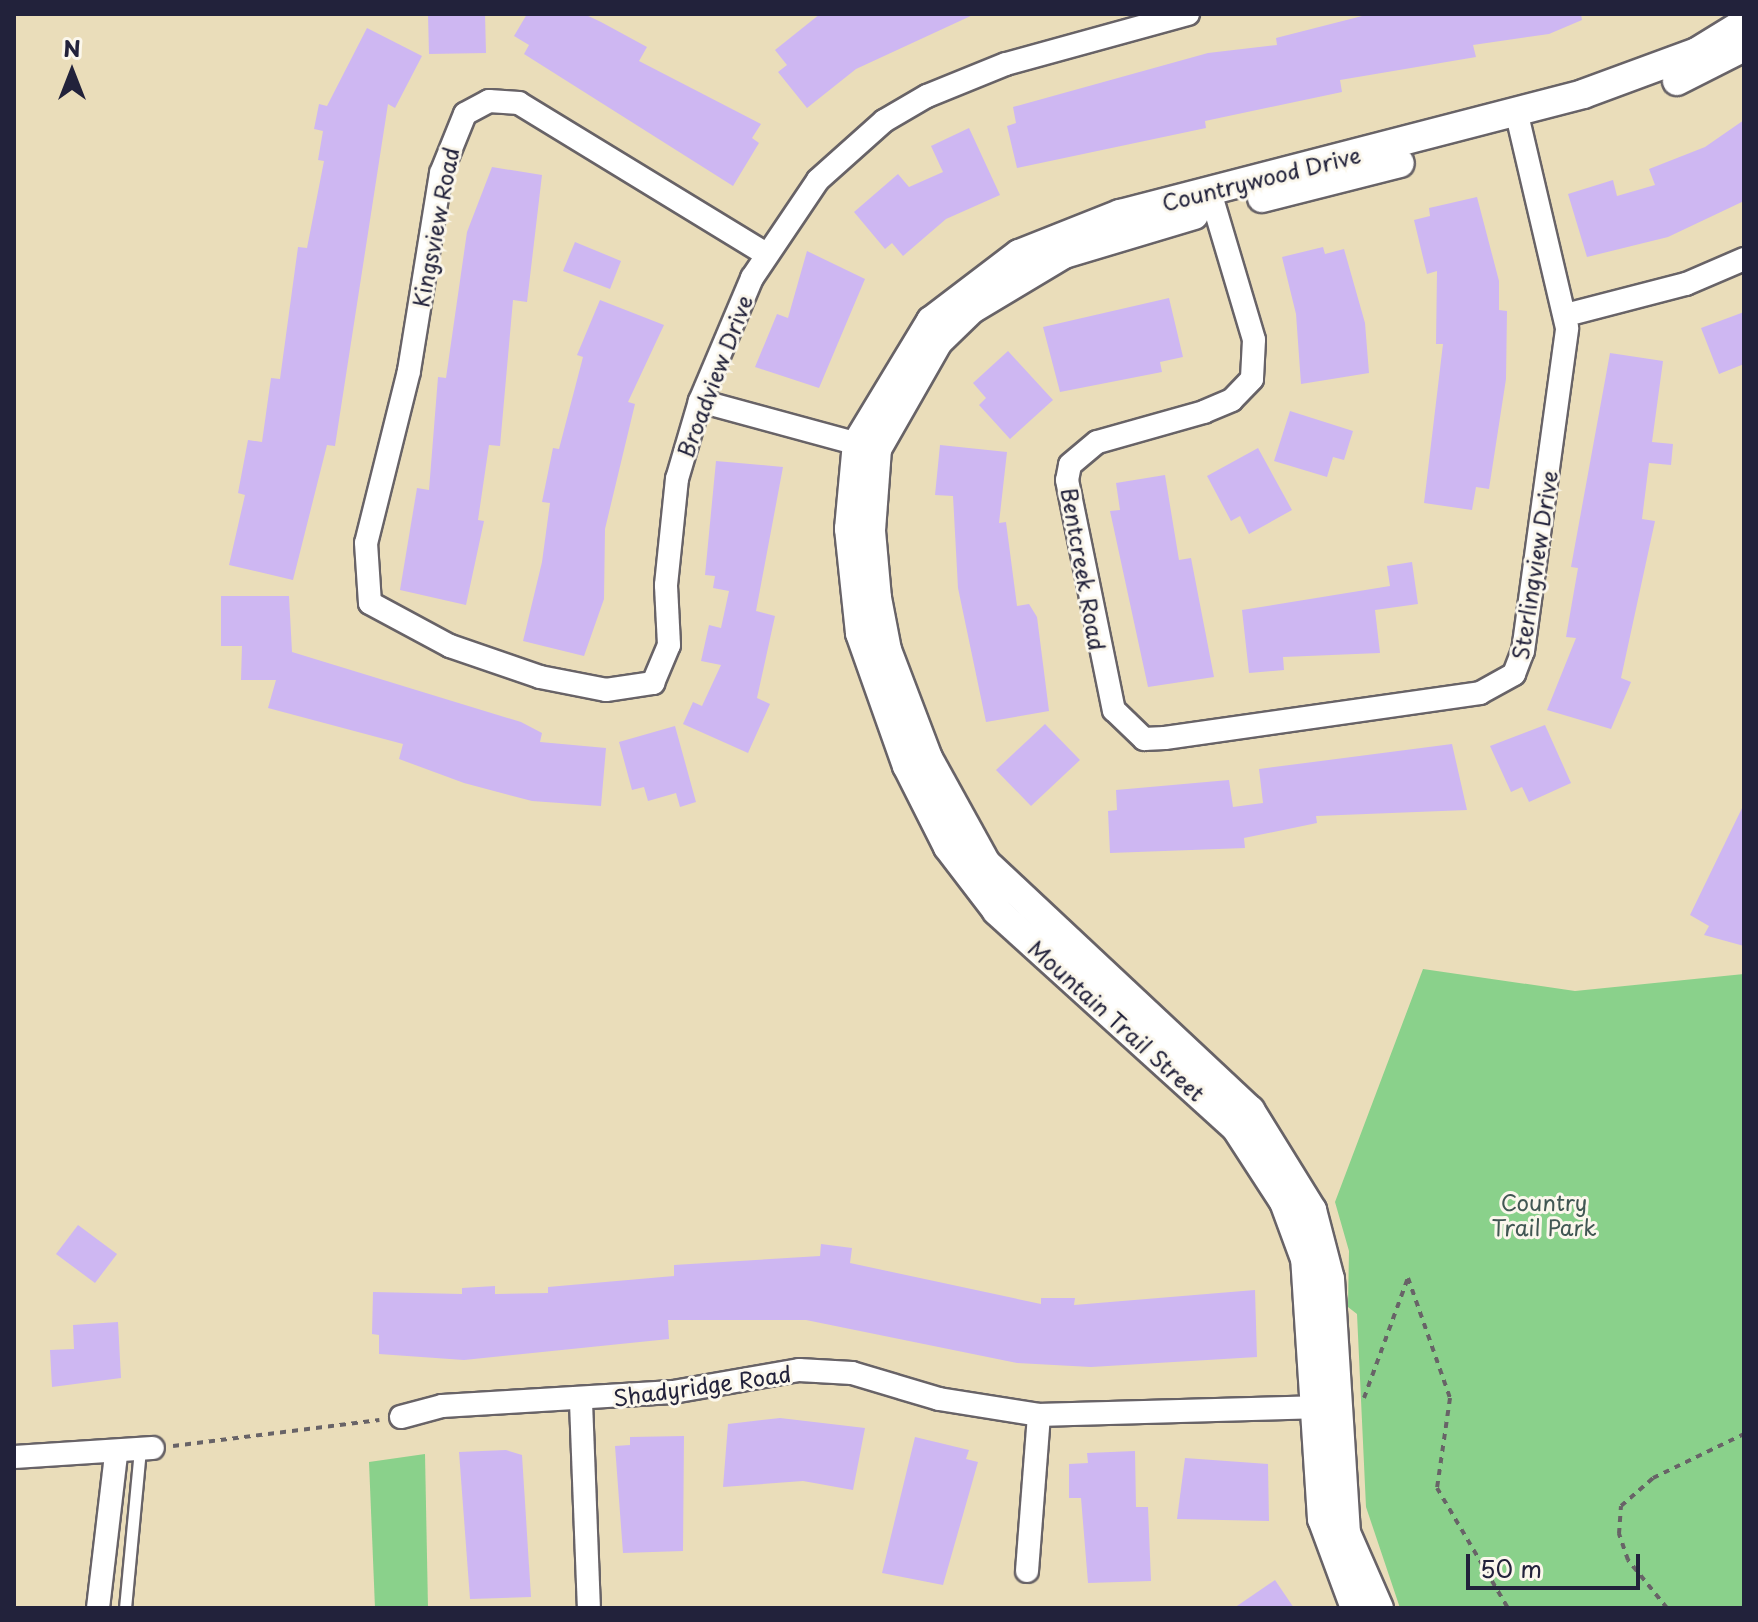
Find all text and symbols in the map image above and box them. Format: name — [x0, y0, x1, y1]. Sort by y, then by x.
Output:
text: N — [63, 31, 81, 64]
north arrow — [32, 32, 112, 112]
street label: Countrywood Drive — [1158, 140, 1364, 216]
street label: Kingsview Road — [407, 145, 463, 309]
street label: Broadview Drive — [671, 291, 757, 461]
street label: Sterlingview Drive — [1506, 468, 1562, 662]
street label: Bentcreek Road — [1056, 484, 1112, 654]
street label: Mountain Trail Street — [1023, 933, 1211, 1107]
park label: Country Trail Park — [1491, 1188, 1597, 1240]
street label: Shadyridge Road — [611, 1359, 793, 1411]
scale bar — [1470, 1538, 1644, 1588]
text: 50 m — [1480, 1550, 1542, 1586]

